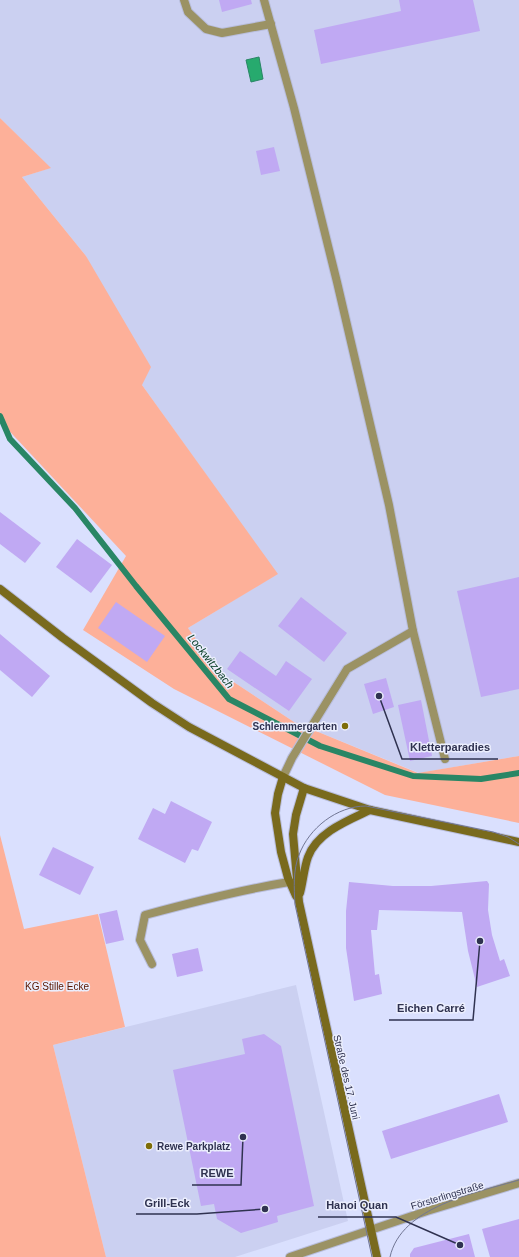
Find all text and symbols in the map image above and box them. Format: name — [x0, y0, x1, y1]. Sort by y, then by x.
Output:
water label: Lockwitzbach — [186, 632, 236, 690]
place label: Schlemmergarten — [253, 721, 337, 732]
marker: Schlemmergarten — [340, 721, 350, 731]
callout: Kletterparadies — [402, 736, 498, 759]
text: Kletterparadies — [410, 741, 490, 753]
park label: KG Stille Ecke — [25, 981, 89, 992]
callout: Eichen Carré — [389, 997, 473, 1020]
text: Eichen Carré — [397, 1002, 465, 1014]
street label: Straße des 17. Juni — [331, 1034, 362, 1121]
marker: Rewe Parkplatz — [144, 1141, 154, 1151]
place label: Rewe Parkplatz — [157, 1141, 230, 1152]
callout: REWE — [192, 1162, 241, 1185]
text: REWE — [201, 1167, 234, 1179]
street label: Försterlingstraße — [409, 1179, 485, 1212]
callout: Grill-Eck — [136, 1191, 197, 1214]
callout: Hanoi Quan — [318, 1194, 396, 1217]
text: Grill-Eck — [144, 1197, 190, 1209]
text: Hanoi Quan — [326, 1199, 388, 1211]

